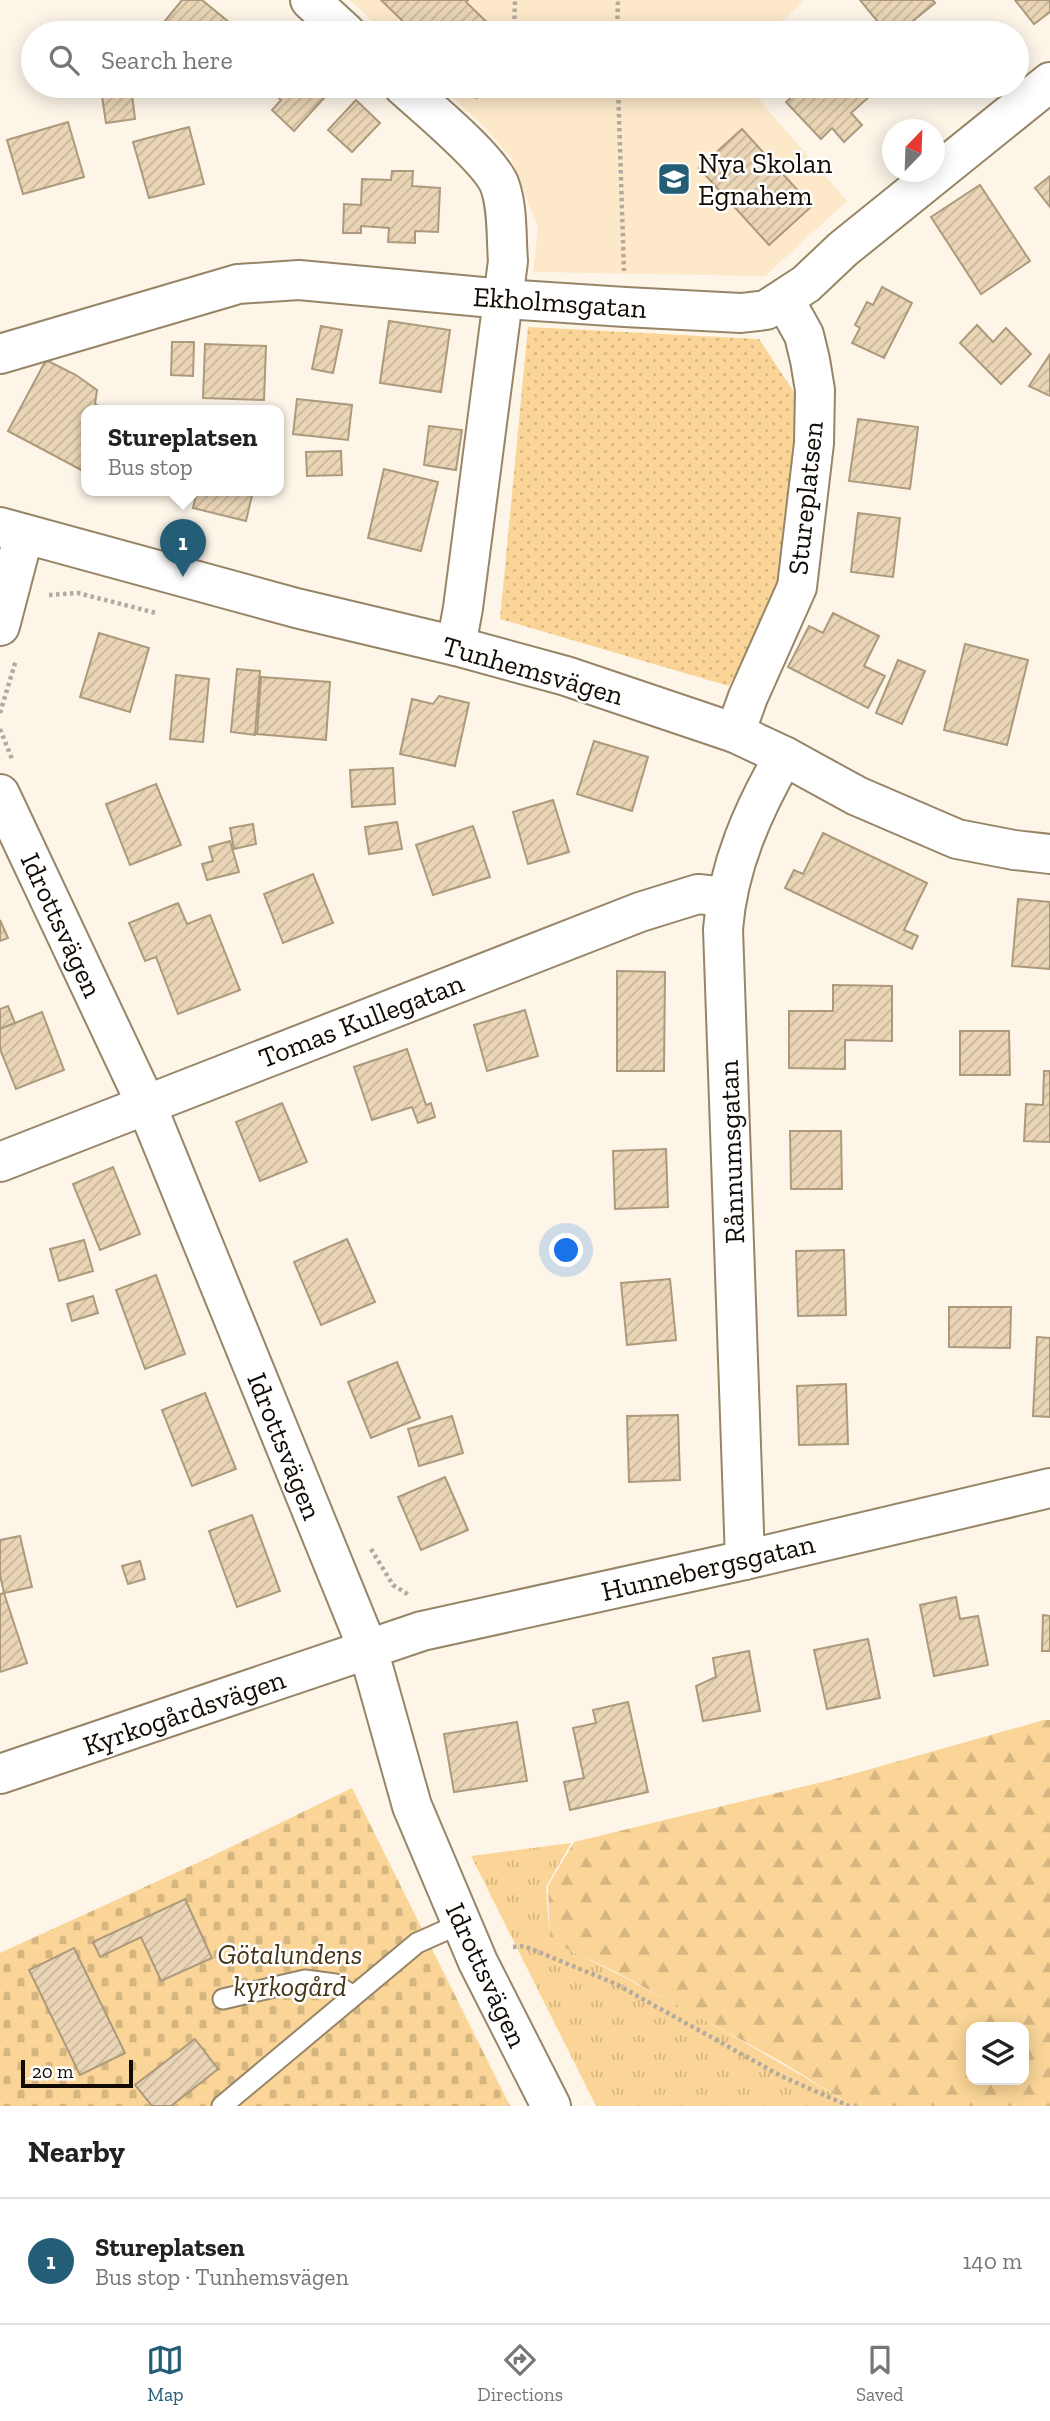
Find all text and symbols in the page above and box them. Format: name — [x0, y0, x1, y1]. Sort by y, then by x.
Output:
search box — [21, 21, 1029, 98]
icon: search — [45, 41, 83, 79]
text: Search here — [101, 44, 233, 76]
north arrow — [882, 119, 945, 182]
place label: Nya Skolan Egnahem — [698, 147, 832, 212]
school or university icon: Nya Skolan Egnahem — [655, 160, 693, 198]
street label: Ekholmsgatan — [472, 280, 648, 325]
popup — [81, 405, 284, 496]
street label: Stureplatsen — [781, 420, 830, 576]
text: Stureplatsen — [108, 421, 257, 453]
text: Bus stop — [108, 453, 193, 481]
pin: 1 — [160, 519, 206, 577]
street label: Tunhemsvägen — [439, 629, 627, 712]
street label: Idrottsvägen — [14, 848, 109, 1003]
street label: Tomas Kullegatan — [254, 966, 468, 1075]
street label: Rånnumsgatan — [712, 1060, 751, 1244]
your location — [549, 1233, 583, 1267]
street label: Idrottsvägen — [240, 1368, 329, 1524]
street label: Hunnebergsgatan — [598, 1527, 818, 1608]
street label: Kyrkogårdsvägen — [79, 1662, 290, 1763]
street label: Idrottsvägen — [439, 1898, 534, 2053]
park label: Götalundens kyrkogård — [218, 1938, 362, 2003]
map controls — [966, 2022, 1029, 2085]
button: layers — [966, 2022, 1029, 2085]
scale bar — [21, 2057, 133, 2089]
text: 20 m — [32, 2060, 73, 2083]
text: Nearby — [28, 2134, 125, 2170]
text: Stureplatsen — [95, 2231, 245, 2263]
text: 1 — [46, 2247, 56, 2275]
text: 140 m — [962, 2247, 1022, 2275]
text: Bus stop · Tunhemsvägen — [95, 2263, 349, 2291]
tab: Map — [146, 2341, 184, 2406]
tab: Directions — [477, 2341, 563, 2406]
tab: Saved — [856, 2341, 904, 2406]

